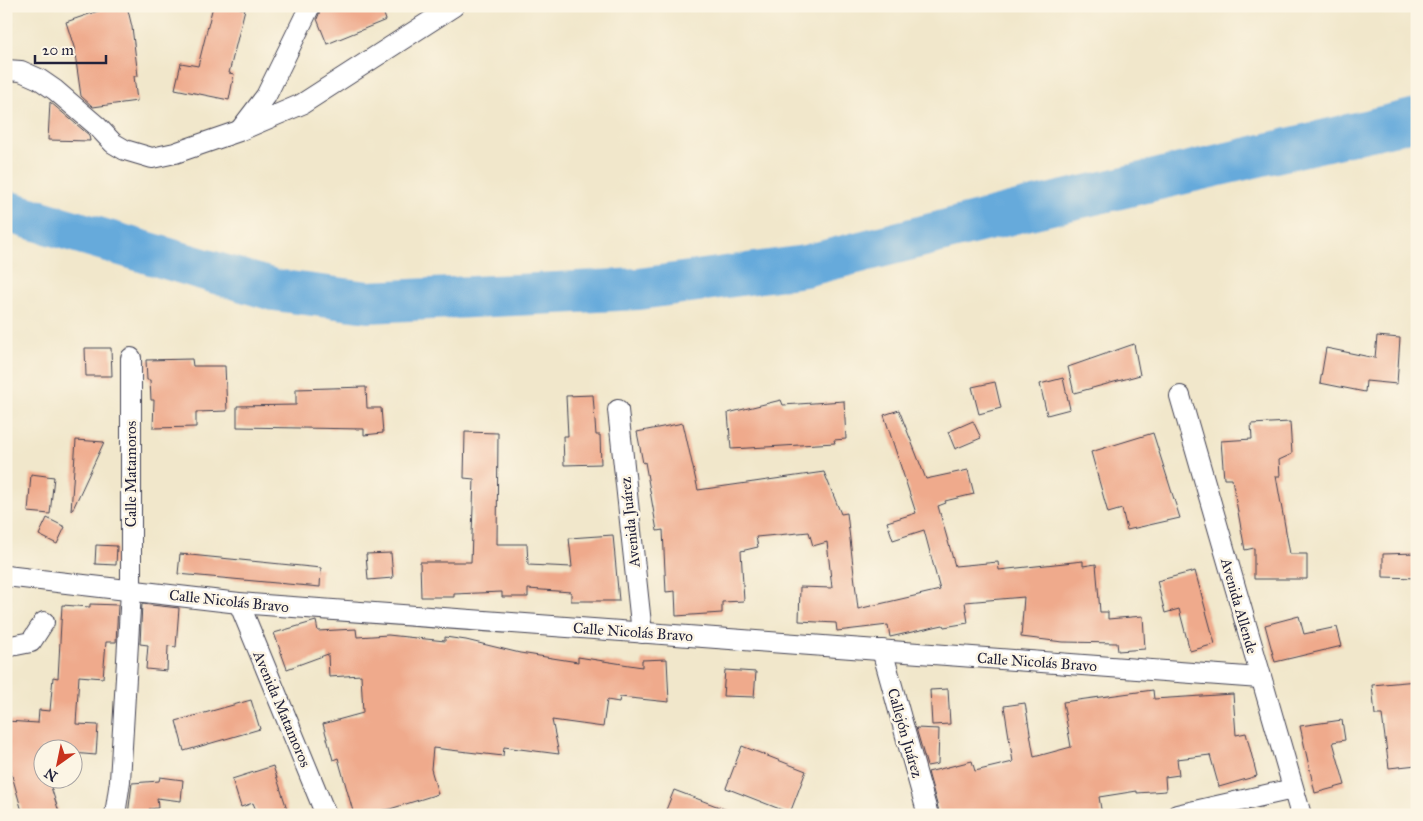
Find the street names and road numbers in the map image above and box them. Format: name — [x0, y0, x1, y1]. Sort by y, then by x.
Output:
street label: Calle Matamoros — [122, 421, 140, 527]
street label: Avenida Juárez — [616, 476, 645, 569]
street label: Avenida Allende — [1217, 555, 1261, 656]
street label: Calle Nicolás Bravo — [168, 586, 290, 616]
street label: Calle Nicolás Bravo — [572, 619, 694, 645]
street label: Avenida Matamoros — [249, 647, 315, 770]
street label: Calle Nicolás Bravo — [976, 649, 1098, 675]
street label: Callejón Juárez — [883, 686, 926, 780]

